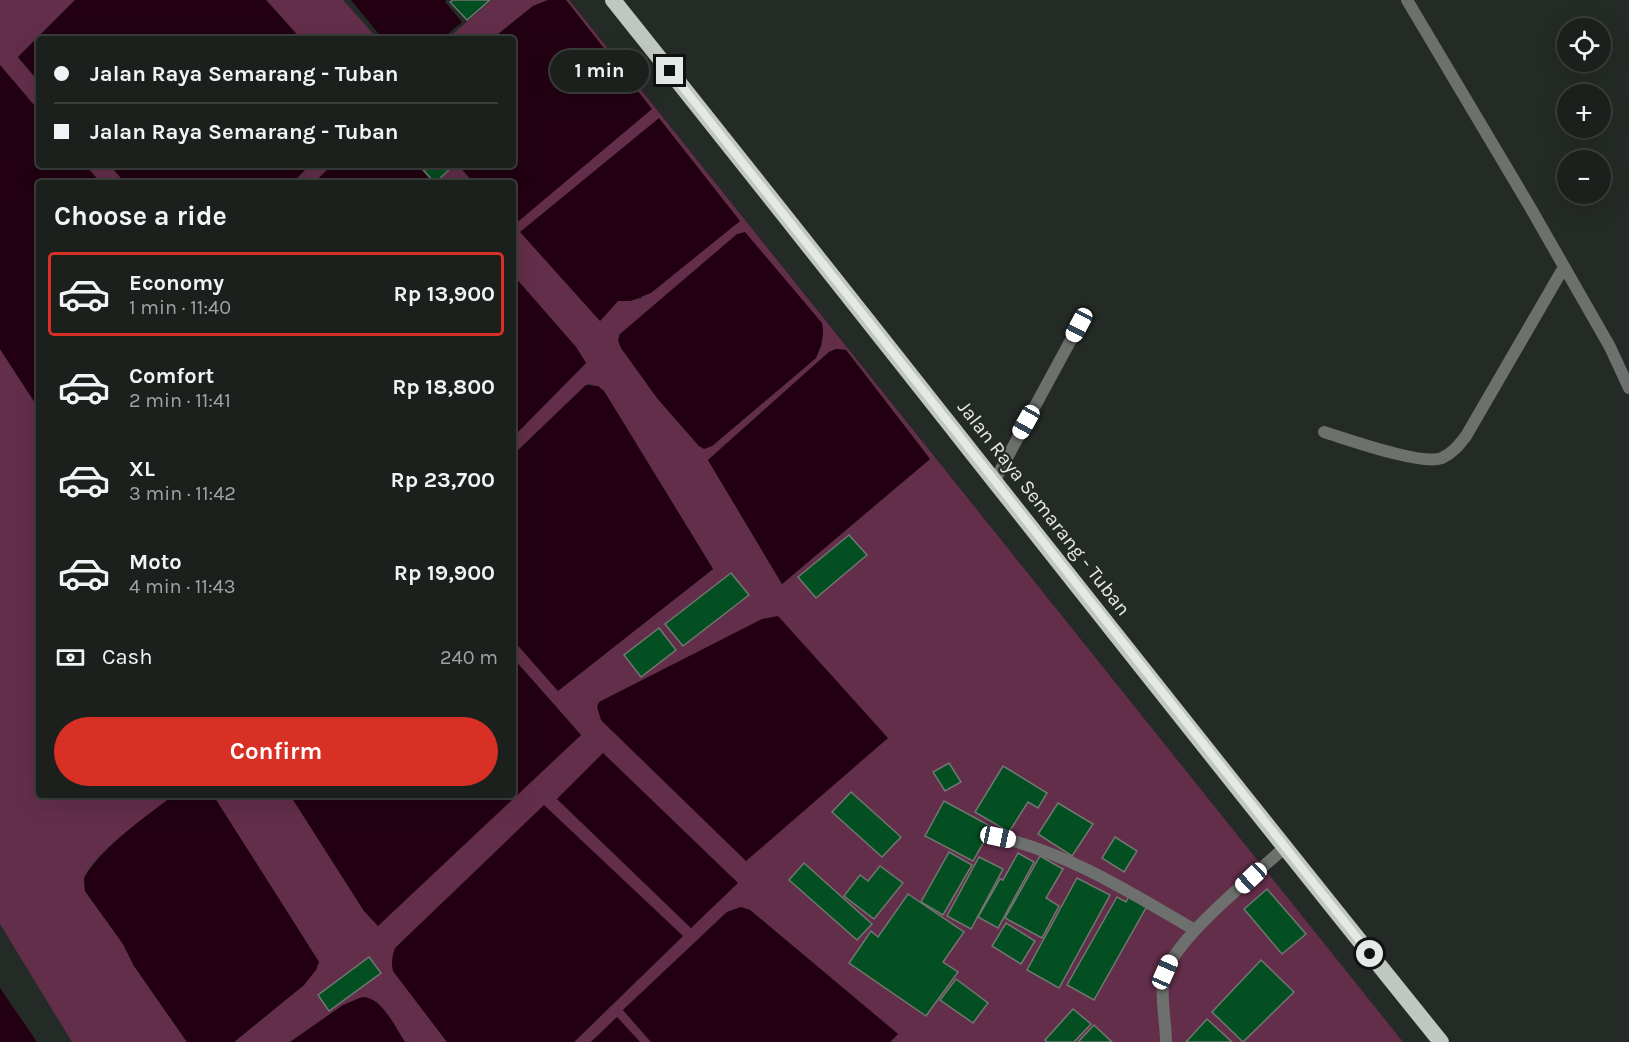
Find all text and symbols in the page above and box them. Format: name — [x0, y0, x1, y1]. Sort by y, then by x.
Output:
map controls — [1557, 18, 1611, 204]
button: locate — [1557, 18, 1611, 72]
callout: 1 min — [550, 50, 649, 92]
route end — [656, 57, 683, 84]
text: 1 min — [574, 59, 625, 82]
text: Jalan Raya Semarang - Tuban — [90, 61, 399, 87]
button: + — [1557, 84, 1611, 138]
text: Jalan Raya Semarang - Tuban — [90, 119, 399, 145]
button: − — [1557, 150, 1611, 204]
text: Choose a ride — [54, 200, 227, 232]
icon: car — [57, 267, 111, 321]
text: Economy — [129, 270, 224, 296]
text: Rp 13,900 — [394, 281, 495, 307]
text: 1 min · 11:40 — [129, 296, 231, 319]
car — [1063, 305, 1095, 345]
icon: car — [57, 360, 111, 414]
text: Comfort — [129, 363, 214, 389]
text: Rp 18,800 — [392, 374, 495, 400]
text: 2 min · 11:41 — [129, 389, 231, 412]
street label: Jalan Raya Semarang - Tuban — [953, 396, 1135, 620]
car — [1009, 402, 1043, 442]
icon: car — [57, 453, 111, 507]
text: XL — [129, 456, 155, 482]
text: Rp 23,700 — [391, 467, 495, 493]
text: 3 min · 11:42 — [129, 482, 236, 505]
icon: car — [57, 546, 111, 600]
text: Moto — [129, 549, 182, 575]
text: Rp 19,900 — [394, 560, 495, 586]
text: 4 min · 11:43 — [129, 575, 236, 598]
icon: cash — [54, 641, 87, 674]
text: Cash — [102, 644, 152, 670]
text: 240 m — [440, 646, 498, 669]
button: Confirm — [54, 717, 498, 786]
car — [979, 824, 1017, 850]
car — [1232, 859, 1270, 897]
route start — [1356, 940, 1383, 967]
car — [1149, 952, 1181, 992]

